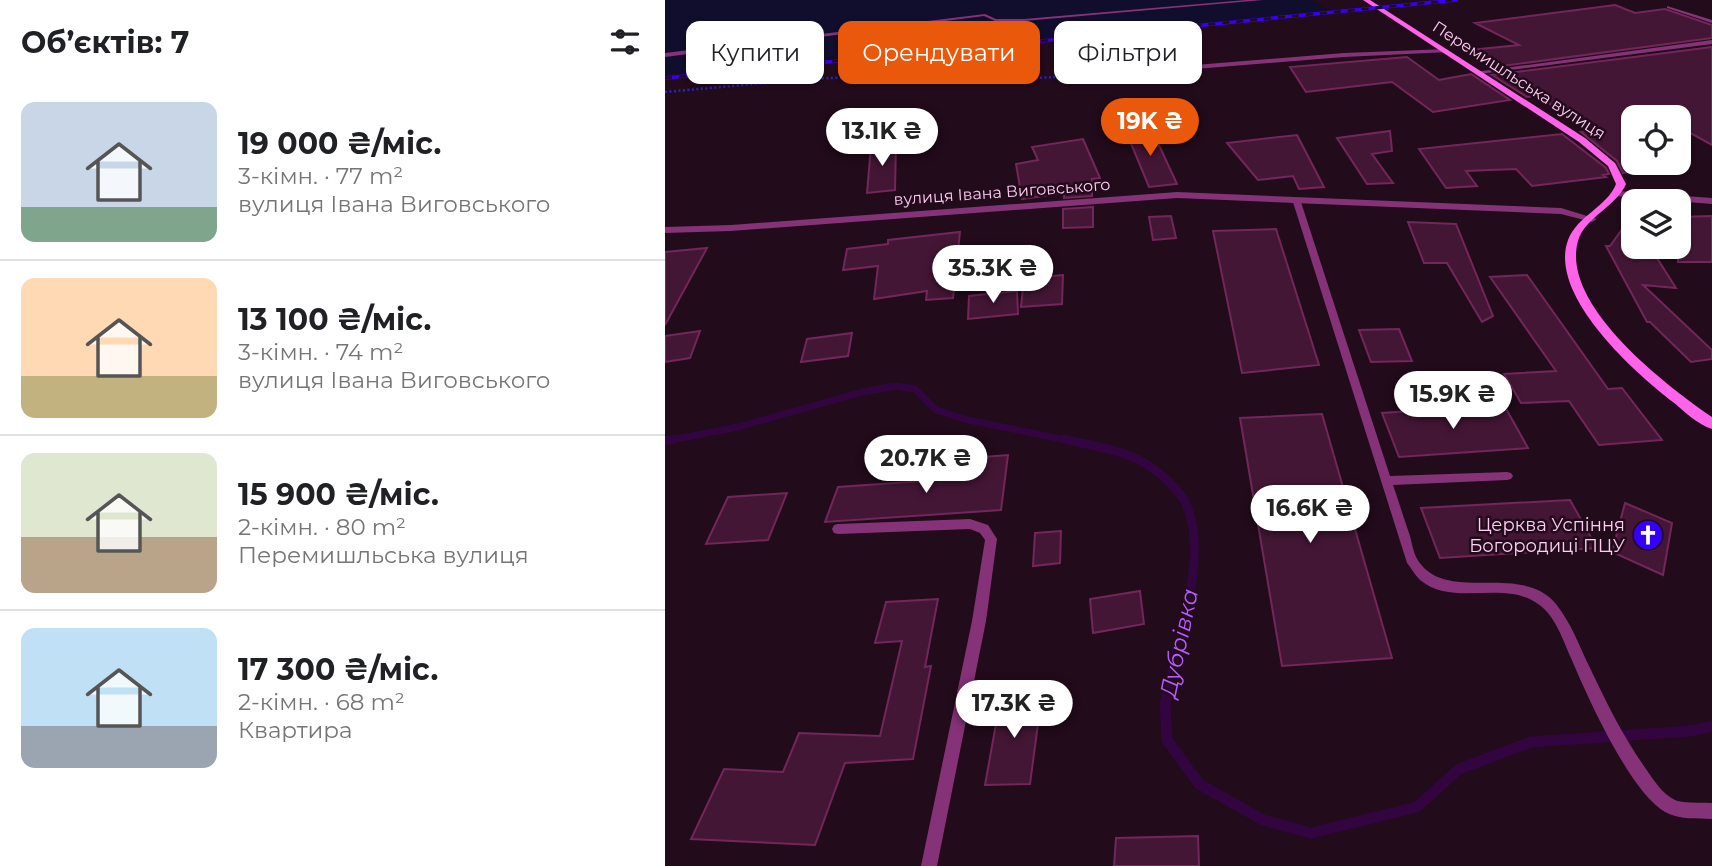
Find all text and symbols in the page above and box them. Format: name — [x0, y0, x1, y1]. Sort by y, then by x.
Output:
street label: Перемишльська вулиця — [1429, 17, 1609, 143]
chip: Купити — [686, 21, 824, 84]
chip: Орендувати — [838, 21, 1040, 84]
chip: Фільтри — [1054, 21, 1202, 84]
icon: filters — [606, 23, 644, 61]
text: Об’єктів: 7 — [21, 24, 189, 61]
pin: 19K ₴ — [1101, 99, 1199, 158]
map controls — [1621, 105, 1691, 259]
button: locate — [1621, 105, 1691, 175]
text: 19K ₴ — [1117, 107, 1183, 135]
pin: 13.1K ₴ — [817, 108, 947, 168]
text: 13.1K ₴ — [842, 117, 922, 145]
text: 19 000 ₴/міс. — [238, 125, 441, 162]
icon: home — [77, 130, 161, 214]
text: 3-кімн. · 77 m² — [238, 162, 403, 190]
street label: вулиця Івана Виговського — [893, 175, 1111, 209]
button: layers — [1621, 189, 1691, 259]
text: вулиця Івана Виговського — [238, 190, 550, 218]
pin: 35.3K ₴ — [928, 246, 1058, 305]
text: 35.3K ₴ — [948, 254, 1038, 282]
text: 13 100 ₴/міс. — [238, 301, 431, 338]
icon: home — [77, 306, 161, 390]
text: 3-кімн. · 74 m² — [238, 338, 403, 366]
text: вулиця Івана Виговського — [238, 366, 550, 394]
pin: 15.9K ₴ — [1388, 372, 1518, 431]
text: 15.9K ₴ — [1410, 380, 1496, 408]
pin: 20.7K ₴ — [861, 435, 991, 495]
text: 20.7K ₴ — [880, 444, 972, 472]
text: 15 900 ₴/міс. — [238, 476, 439, 513]
icon: home — [77, 481, 161, 565]
pin: 16.6K ₴ — [1245, 486, 1375, 545]
text: 16.6K ₴ — [1267, 494, 1353, 522]
text: 2-кімн. · 80 m² — [238, 513, 406, 541]
place label: Церква Успіння Богородиці ПЦУ — [1469, 514, 1626, 557]
church icon: Церква Успіння Богородиці ПЦУ — [1631, 518, 1665, 552]
text: Перемишльська вулиця — [238, 541, 529, 569]
water label: Дубрівка — [1153, 586, 1204, 702]
text: 17 300 ₴/міс. — [238, 651, 438, 688]
icon: home — [77, 656, 161, 740]
pin: 17.3K ₴ — [949, 680, 1079, 740]
text: 2-кімн. · 68 m² — [238, 688, 405, 716]
text: 17.3K ₴ — [972, 689, 1056, 717]
text: Квартира — [238, 716, 352, 744]

